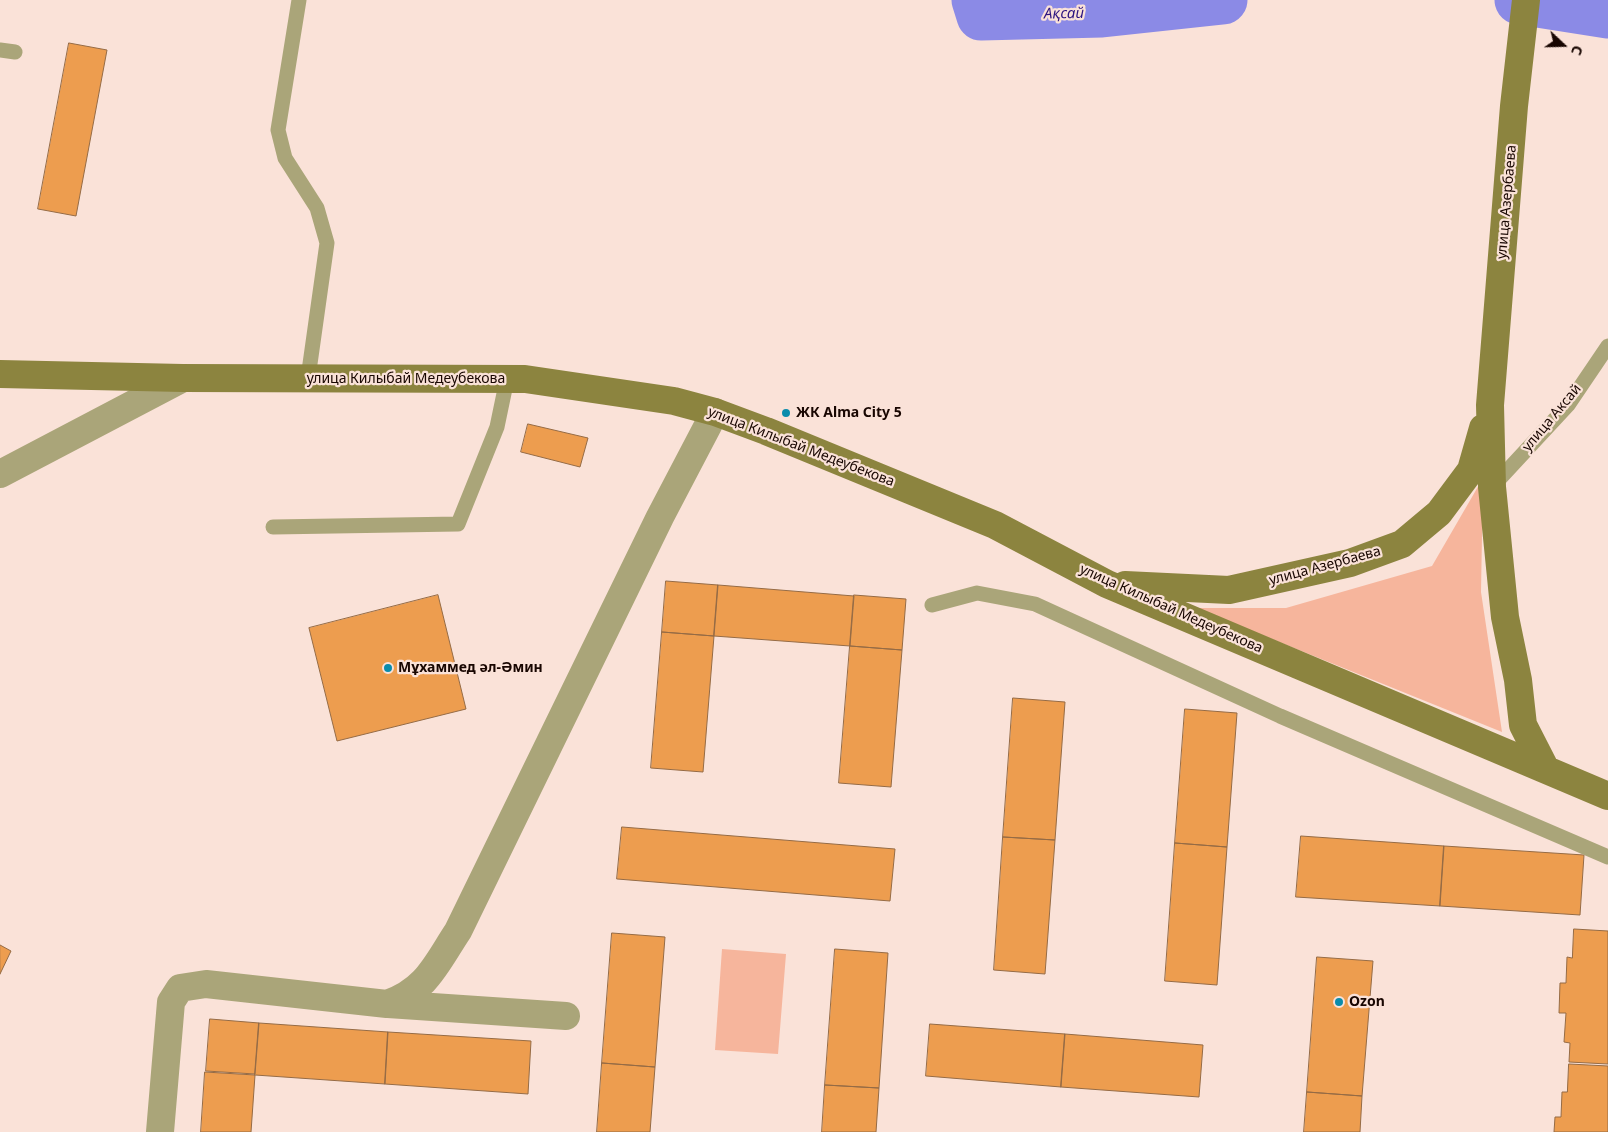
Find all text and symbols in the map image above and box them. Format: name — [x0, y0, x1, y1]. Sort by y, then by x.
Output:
water label: Ақсай — [1044, 5, 1084, 23]
north arrow — [1538, 20, 1588, 70]
text: С — [1567, 43, 1588, 58]
street label: улица Азербаева — [1494, 144, 1520, 260]
street label: улица Килыбай Медеубекова — [307, 371, 505, 387]
street label: улица Аксай — [1519, 381, 1585, 455]
street label: улица Килыбай Медеубекова — [705, 404, 897, 490]
place label: ЖК Alma City 5 — [796, 405, 902, 421]
marker: ЖК Alma City 5 — [780, 407, 792, 419]
street label: улица Азербаева — [1267, 543, 1383, 589]
street label: улица Килыбай Медеубекова — [1077, 561, 1265, 657]
place label: Мұхаммед әл-Әмин — [398, 660, 543, 676]
marker: Мұхаммед әл-Әмин — [382, 662, 394, 674]
place label: Ozon — [1349, 994, 1385, 1010]
marker: Ozon — [1333, 996, 1345, 1008]

